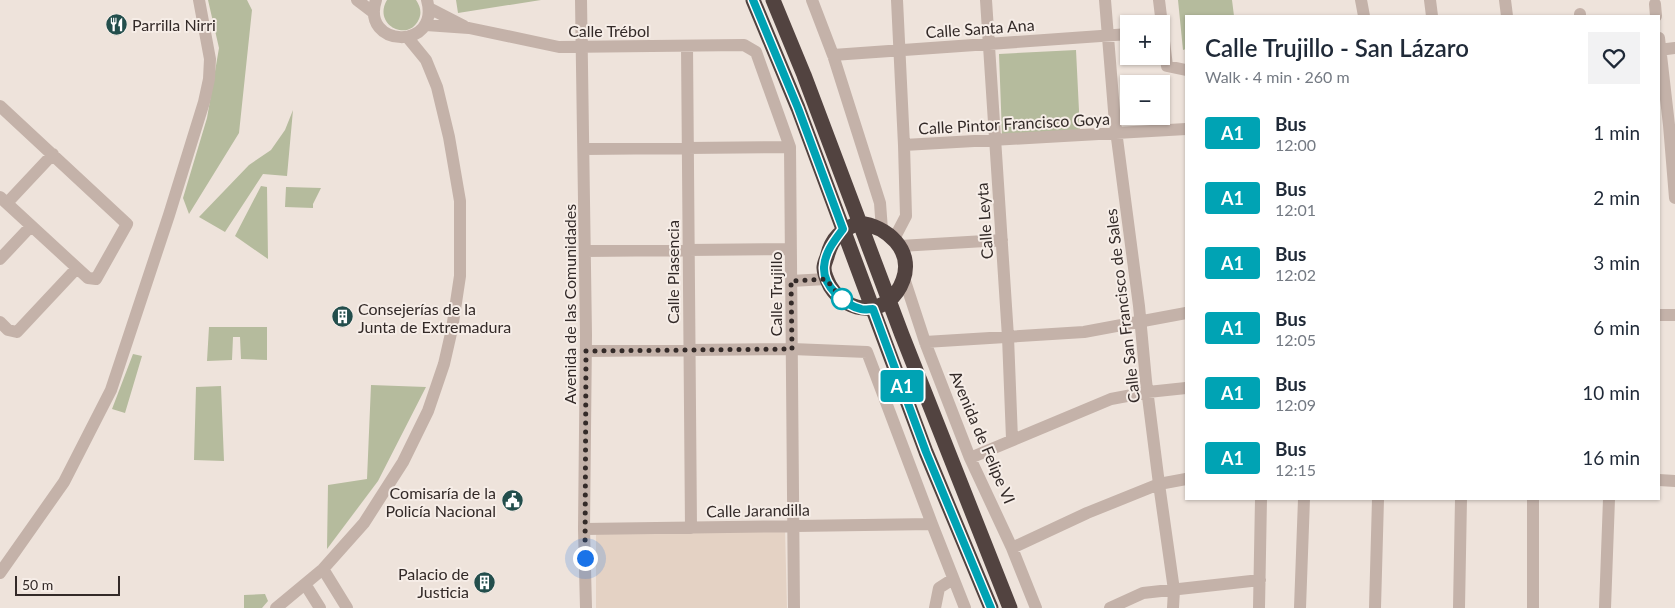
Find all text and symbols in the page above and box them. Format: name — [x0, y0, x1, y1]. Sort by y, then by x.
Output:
restaurant icon: Parrilla Nirri — [104, 12, 128, 36]
place label: Parrilla Nirri — [132, 15, 216, 34]
street label: Calle Santa Ana — [925, 15, 1035, 41]
map controls — [1120, 15, 1170, 125]
button: + — [1120, 15, 1170, 65]
street label: Calle Trébol — [568, 21, 650, 40]
button: heart — [1588, 32, 1640, 84]
text: Calle Trujillo - San Lázaro — [1205, 33, 1469, 62]
text: Walk · 4 min · 260 m — [1205, 67, 1350, 86]
button: − — [1120, 75, 1170, 125]
street label: Calle Pintor Francisco Goya — [918, 108, 1110, 138]
text: Bus — [1275, 112, 1306, 135]
text: 1 min — [1593, 121, 1640, 144]
text: A1 — [1221, 122, 1244, 144]
text: 12:00 — [1275, 135, 1316, 154]
text: Bus — [1275, 177, 1306, 200]
street label: Calle Leyta — [972, 182, 996, 260]
text: 2 min — [1593, 186, 1640, 209]
text: A1 — [1221, 187, 1244, 209]
text: 12:01 — [1275, 200, 1316, 219]
street label: Avenida de las Comunidades — [560, 204, 579, 404]
street label: Calle San Francisco de Sales — [1101, 208, 1143, 404]
street label: Calle Plasencia — [663, 220, 682, 324]
text: Bus — [1275, 242, 1306, 265]
text: 3 min — [1593, 251, 1640, 274]
street label: Calle Trujillo — [766, 252, 785, 337]
text: A1 — [1221, 252, 1244, 274]
text: 12:02 — [1275, 265, 1316, 284]
unlabelled marker — [831, 288, 853, 310]
place label: Consejerías de la Junta de Extremadura — [358, 299, 511, 336]
building icon: Consejerías de la Junta de Extremadura — [330, 305, 354, 329]
text: Bus — [1275, 307, 1306, 330]
text: 6 min — [1593, 316, 1640, 339]
text: A1 — [1221, 317, 1244, 339]
text: 12:05 — [1275, 330, 1316, 349]
street label: Avenida de Felipe VI — [946, 368, 1020, 506]
line badge: A1 — [880, 370, 924, 402]
text: Bus — [1275, 372, 1306, 395]
text: A1 — [891, 375, 913, 397]
text: 10 min — [1582, 381, 1640, 404]
text: A1 — [1221, 382, 1244, 404]
text: 12:09 — [1275, 395, 1316, 414]
text: Bus — [1275, 437, 1306, 460]
text: 16 min — [1582, 446, 1640, 469]
text: A1 — [1221, 447, 1244, 469]
text: 12:15 — [1275, 460, 1316, 479]
place label: Comisaría de la Policía Nacional — [385, 483, 496, 520]
public building icon: Comisaría de la Policía Nacional — [500, 489, 524, 513]
street label: Calle Jarandilla — [706, 500, 810, 520]
your location — [573, 546, 598, 571]
place label: Palacio de Justicia — [398, 564, 469, 601]
building icon: Palacio de Justicia — [473, 570, 497, 594]
scale bar — [15, 573, 120, 596]
text: 50 m — [22, 576, 53, 593]

